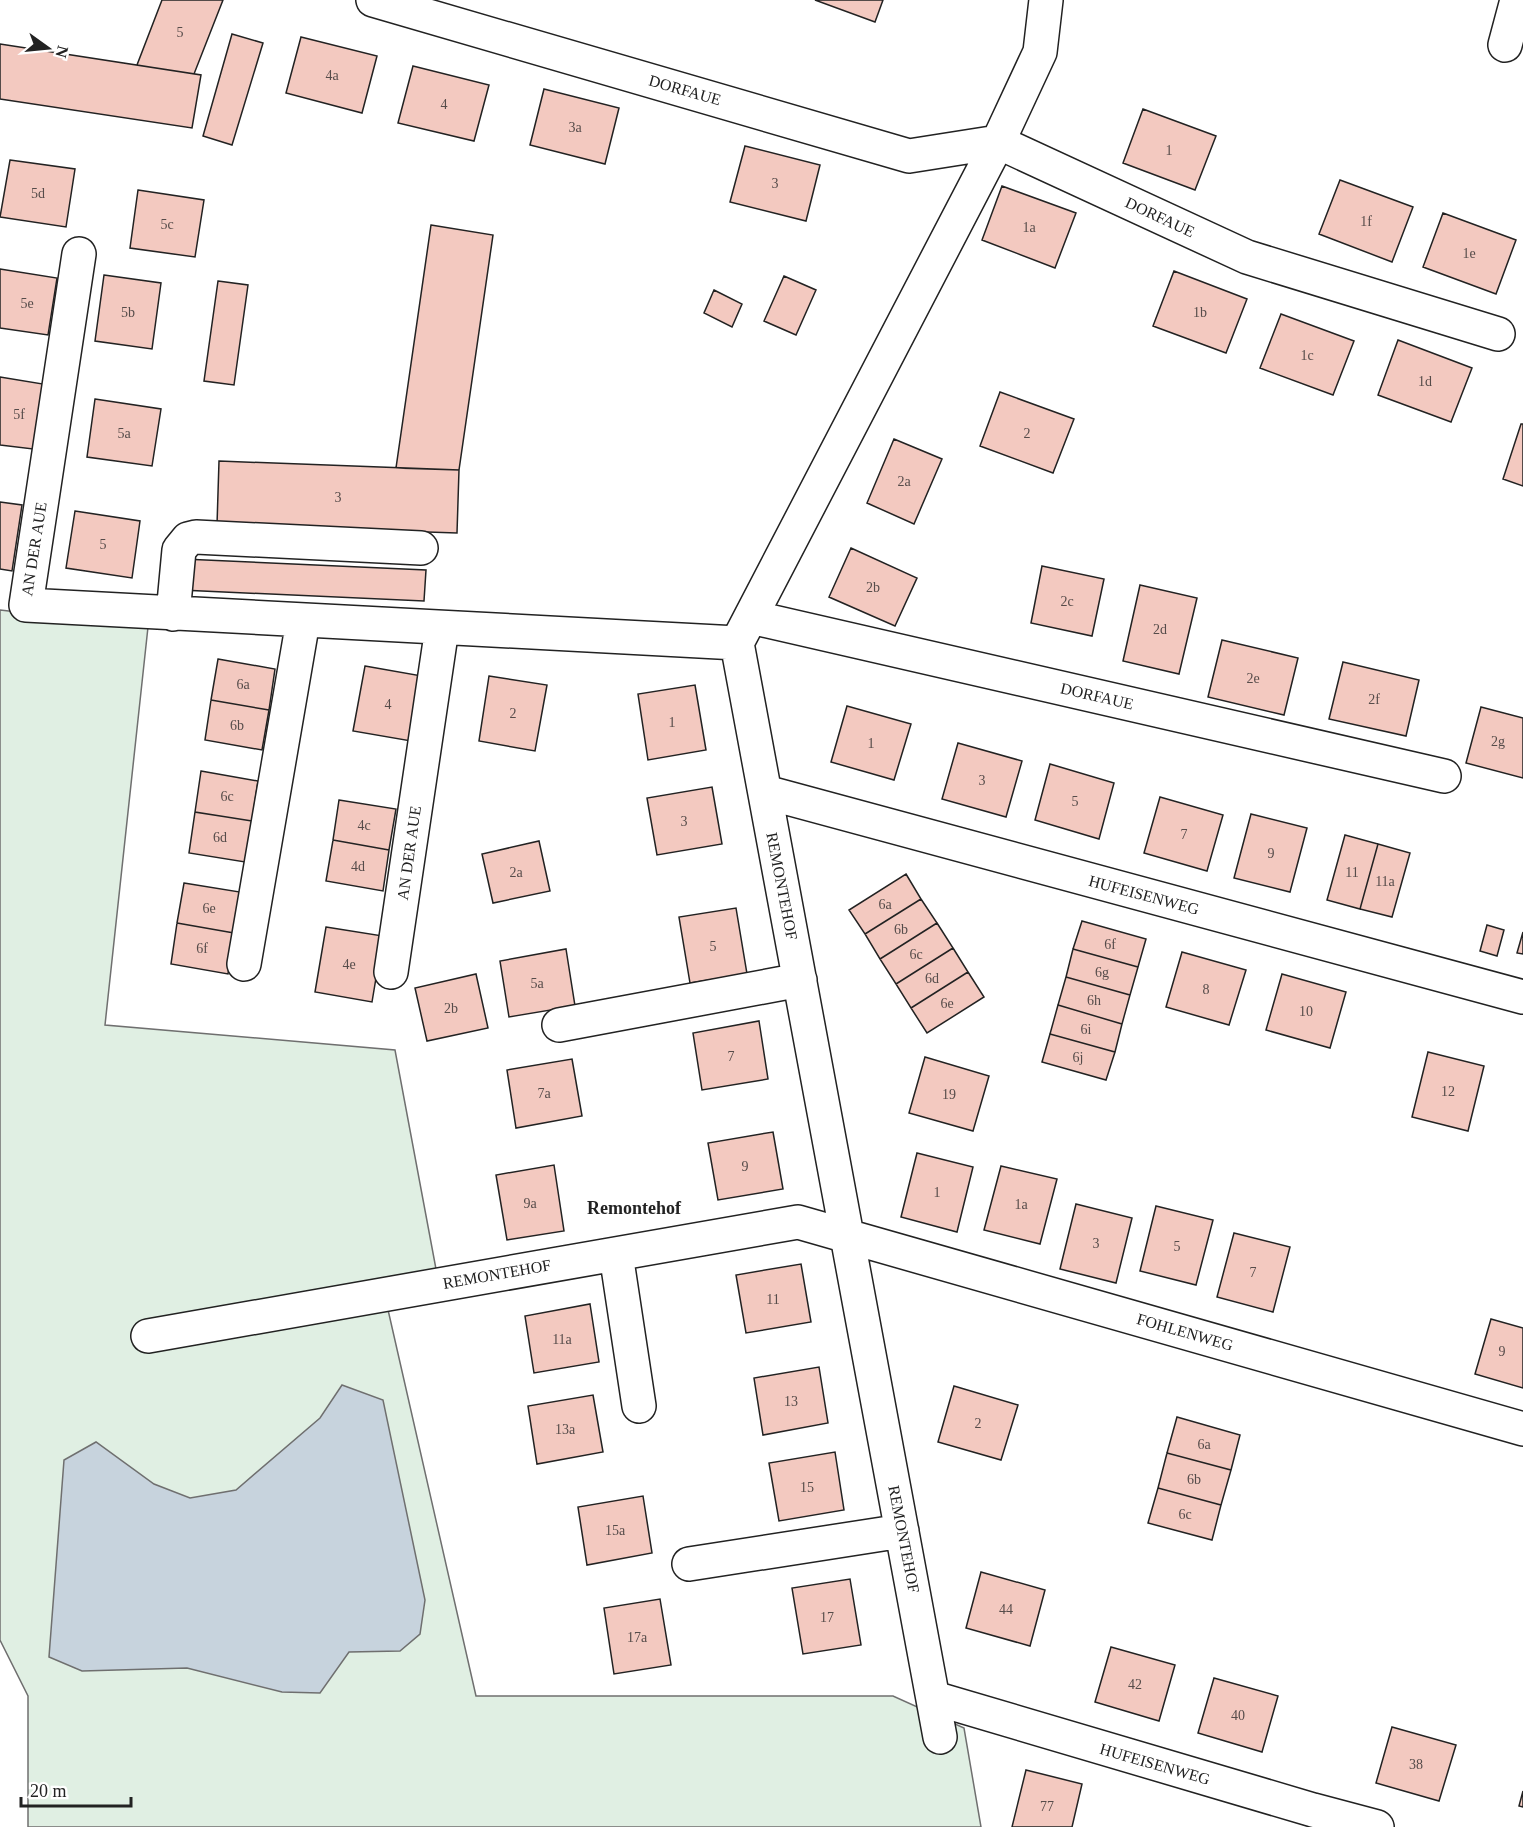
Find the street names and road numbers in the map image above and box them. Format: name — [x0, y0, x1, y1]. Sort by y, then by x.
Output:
street label: DORFAUE — [647, 72, 723, 108]
street label: DORFAUE — [1123, 194, 1197, 240]
street label: AN DER AUE — [18, 501, 50, 597]
street label: DORFAUE — [1059, 679, 1135, 713]
street label: AN DER AUE — [394, 805, 424, 901]
street label: REMONTEHOF — [763, 831, 801, 941]
street label: HUFEISENWEG — [1087, 872, 1202, 918]
street label: REMONTEHOF — [442, 1256, 552, 1292]
street label: FOHLENWEG — [1135, 1310, 1236, 1354]
street label: REMONTEHOF — [885, 1484, 923, 1594]
street label: HUFEISENWEG — [1098, 1740, 1212, 1788]

